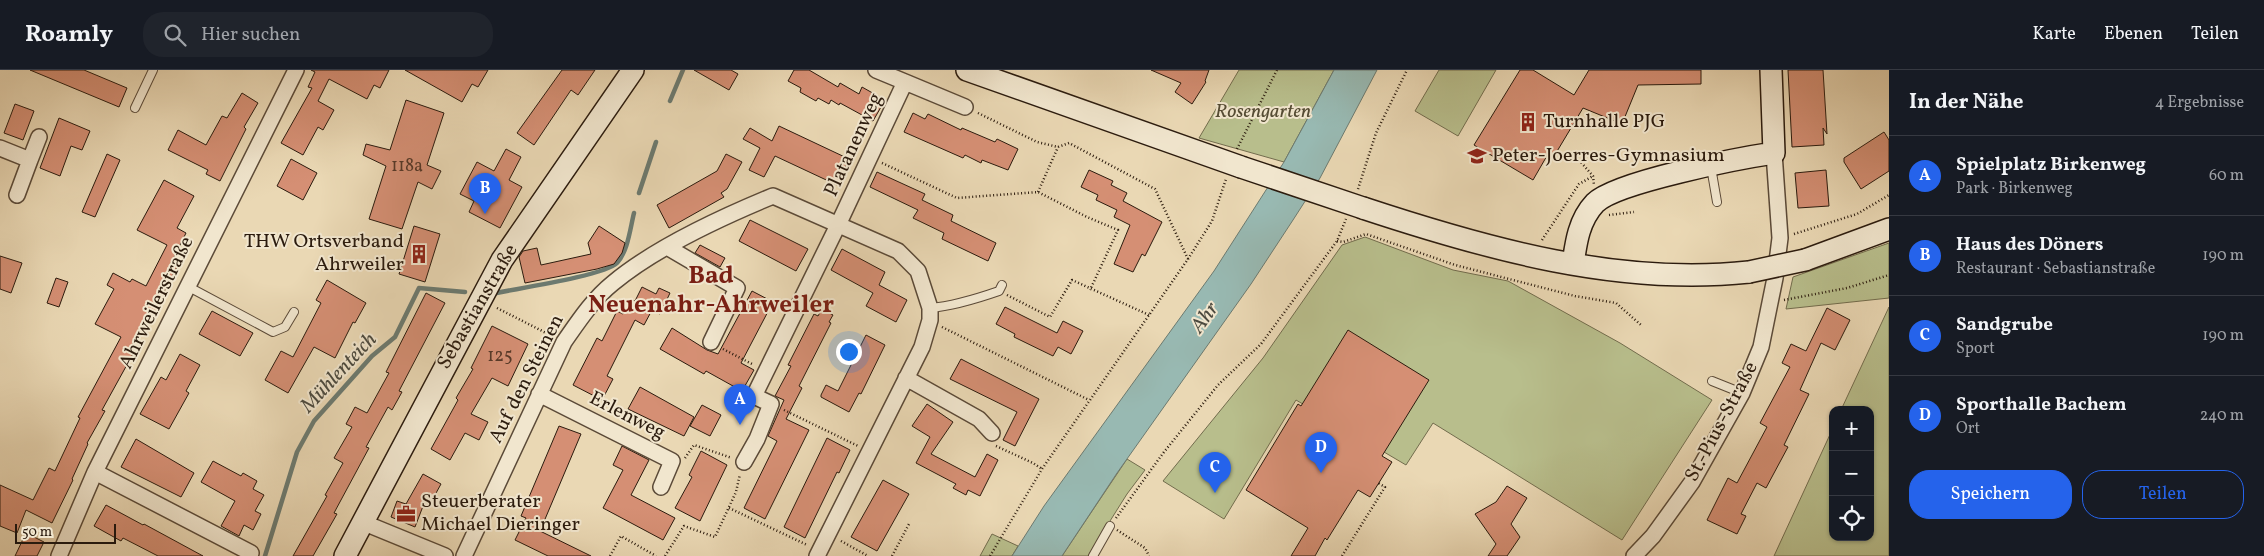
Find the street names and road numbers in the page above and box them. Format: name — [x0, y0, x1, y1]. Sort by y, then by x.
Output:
street label: Platanenweg — [818, 88, 890, 202]
street label: Ahrweilerstraße — [113, 232, 201, 374]
street label: Sebastianstraße — [431, 239, 525, 375]
street label: Auf den Steinen — [482, 310, 572, 448]
street label: St.-Pius-Straße — [1679, 357, 1765, 487]
street label: Erlenweg — [584, 385, 670, 447]

